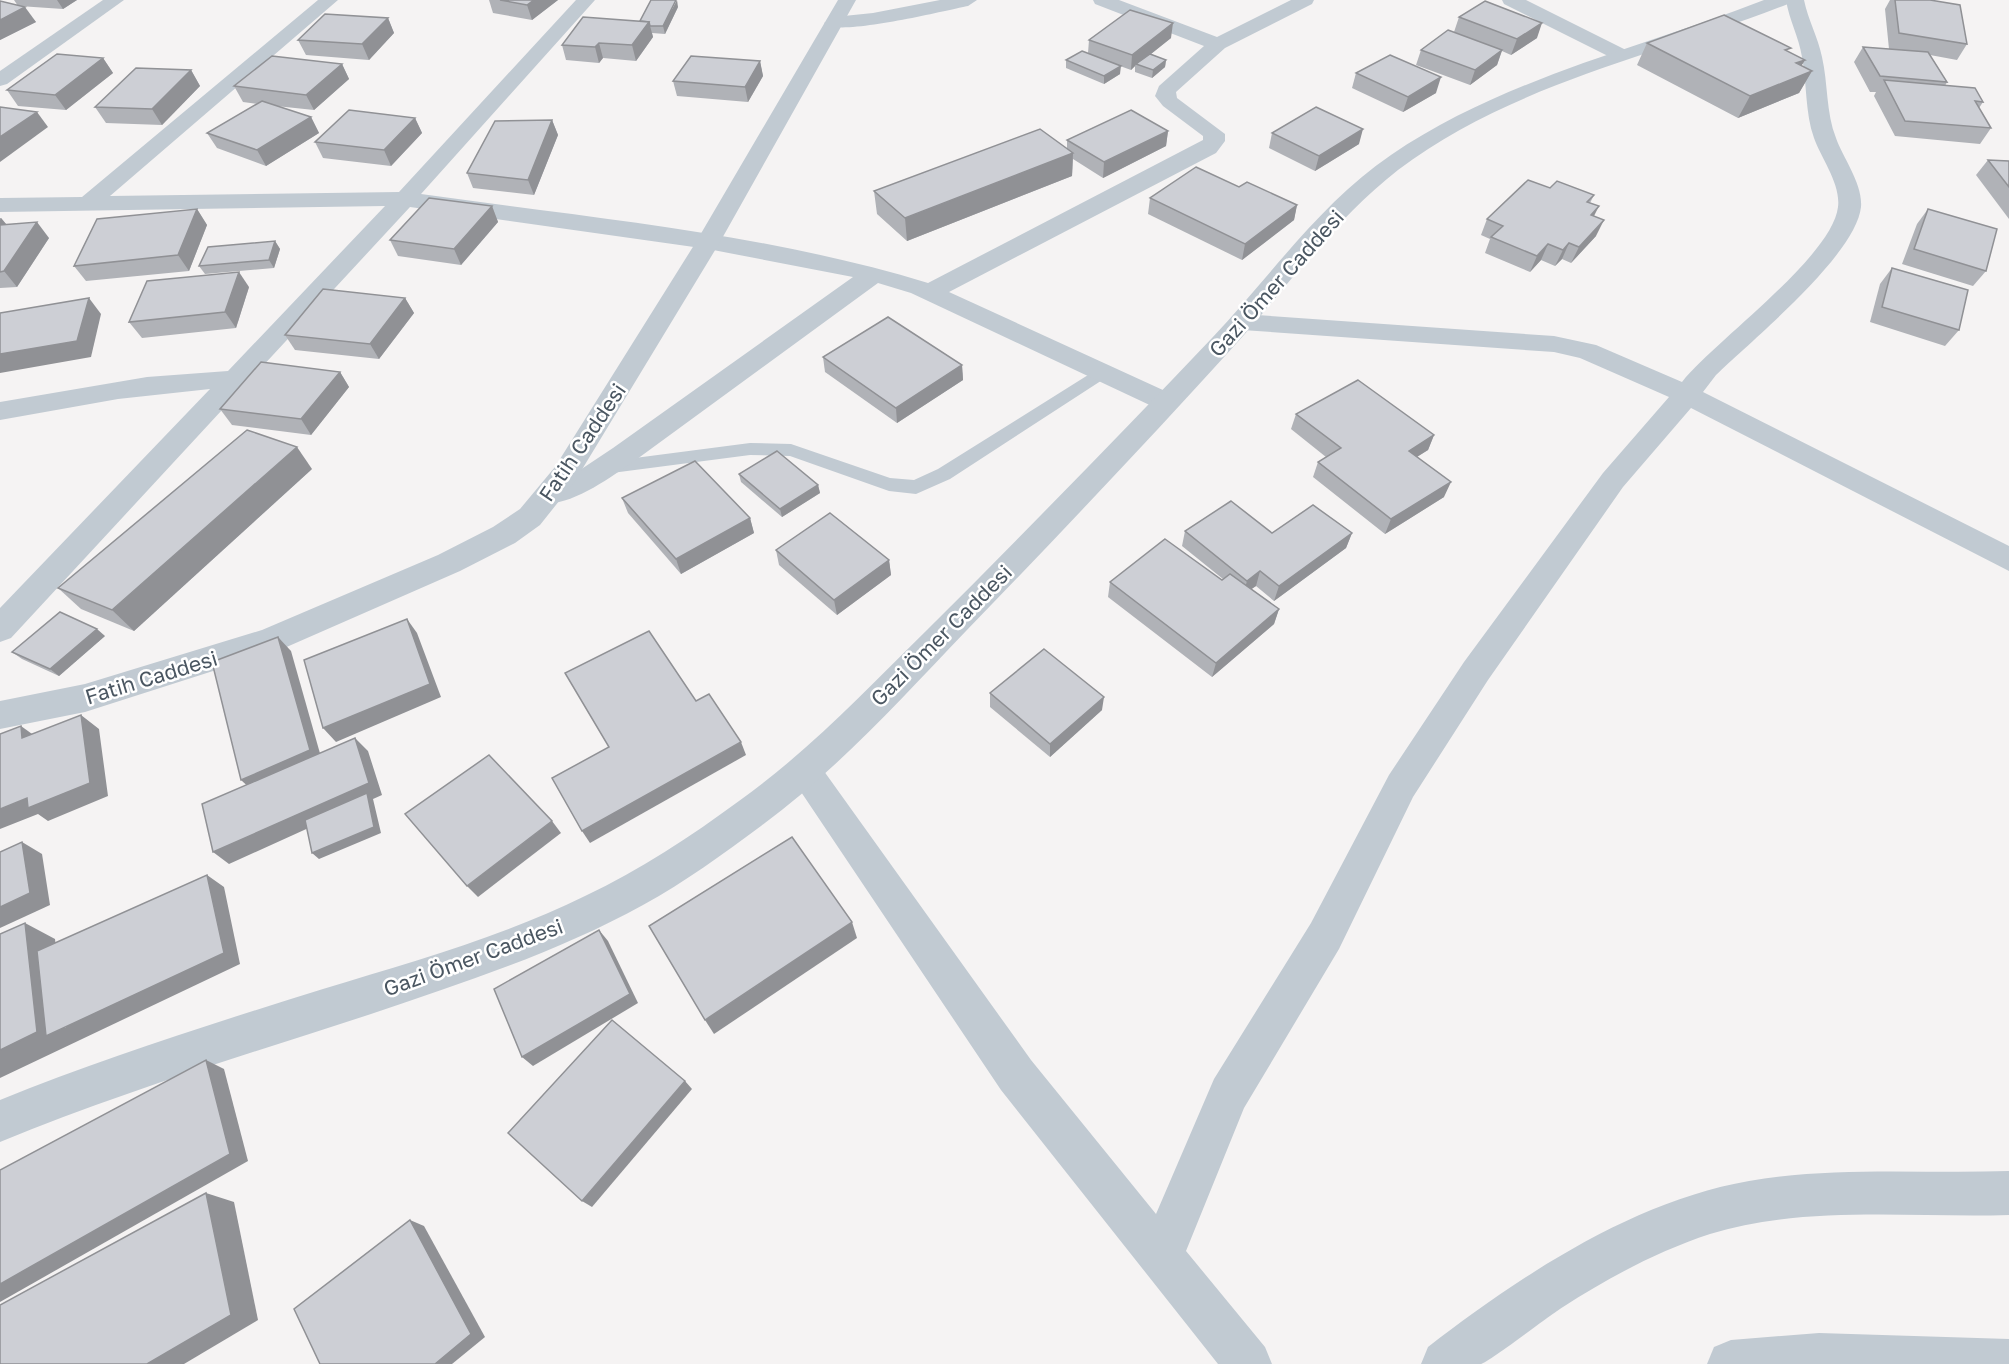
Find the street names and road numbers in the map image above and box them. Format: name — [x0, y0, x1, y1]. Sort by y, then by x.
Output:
street label: Gazi Ömer Caddesi — [1203, 204, 1349, 362]
street label: Fatih Caddesi — [533, 378, 631, 506]
street label: Gazi Ömer Caddesi — [865, 559, 1017, 711]
street label: Fatih Caddesi — [82, 645, 220, 709]
street label: Gazi Ömer Caddesi — [380, 912, 566, 1002]

